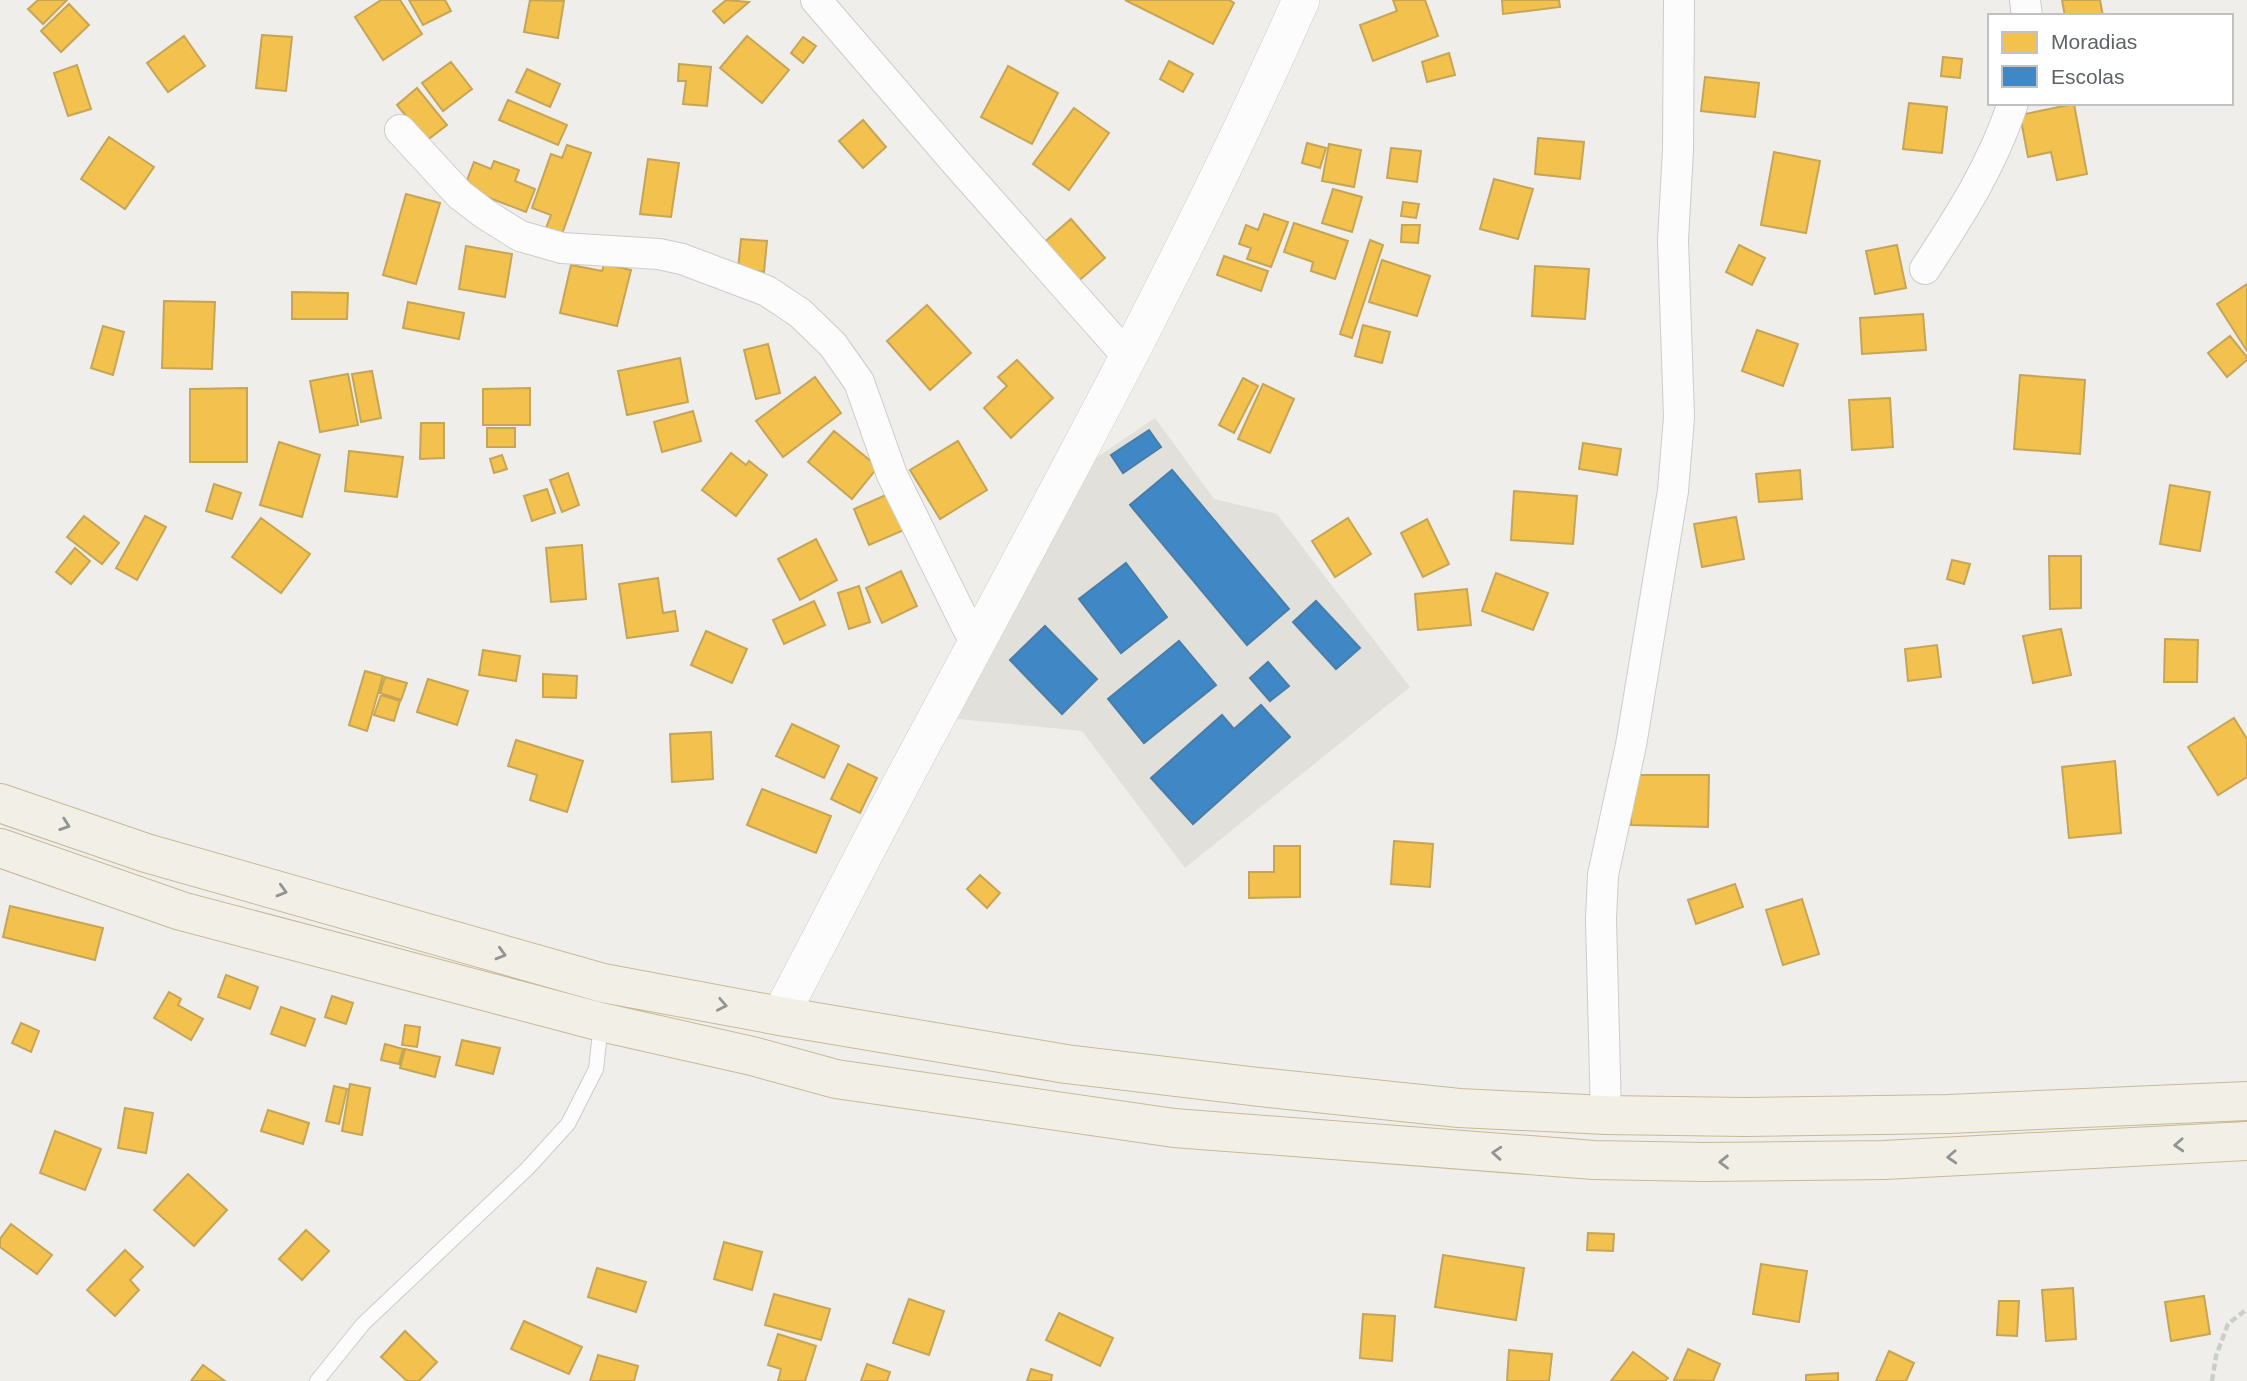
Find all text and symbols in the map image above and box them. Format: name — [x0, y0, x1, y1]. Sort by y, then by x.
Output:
legend — [1988, 14, 2233, 105]
text: Moradias — [2051, 30, 2137, 53]
text: Escolas — [2051, 65, 2125, 88]
one-way arrow — [58, 817, 70, 831]
one-way arrow — [276, 883, 288, 898]
one-way arrow — [495, 945, 507, 960]
one-way arrow — [716, 997, 728, 1012]
one-way arrow — [2173, 1137, 2184, 1152]
one-way arrow — [1491, 1146, 1502, 1161]
one-way arrow — [1946, 1149, 1957, 1164]
one-way arrow — [1719, 1154, 1729, 1170]

